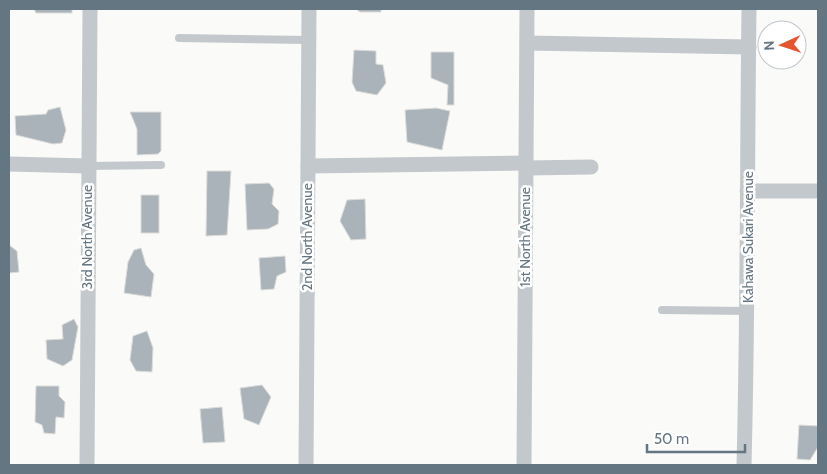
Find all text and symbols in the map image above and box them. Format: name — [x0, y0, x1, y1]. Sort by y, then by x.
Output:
north arrow — [757, 20, 807, 70]
text: N — [760, 40, 778, 51]
street label: Kahawa Sukari Avenue — [739, 171, 757, 303]
street label: 2nd North Avenue — [298, 183, 316, 291]
street label: 3rd North Avenue — [78, 185, 96, 289]
street label: 1st North Avenue — [516, 187, 534, 287]
scale bar — [647, 422, 744, 454]
text: 50 m — [654, 430, 689, 448]

